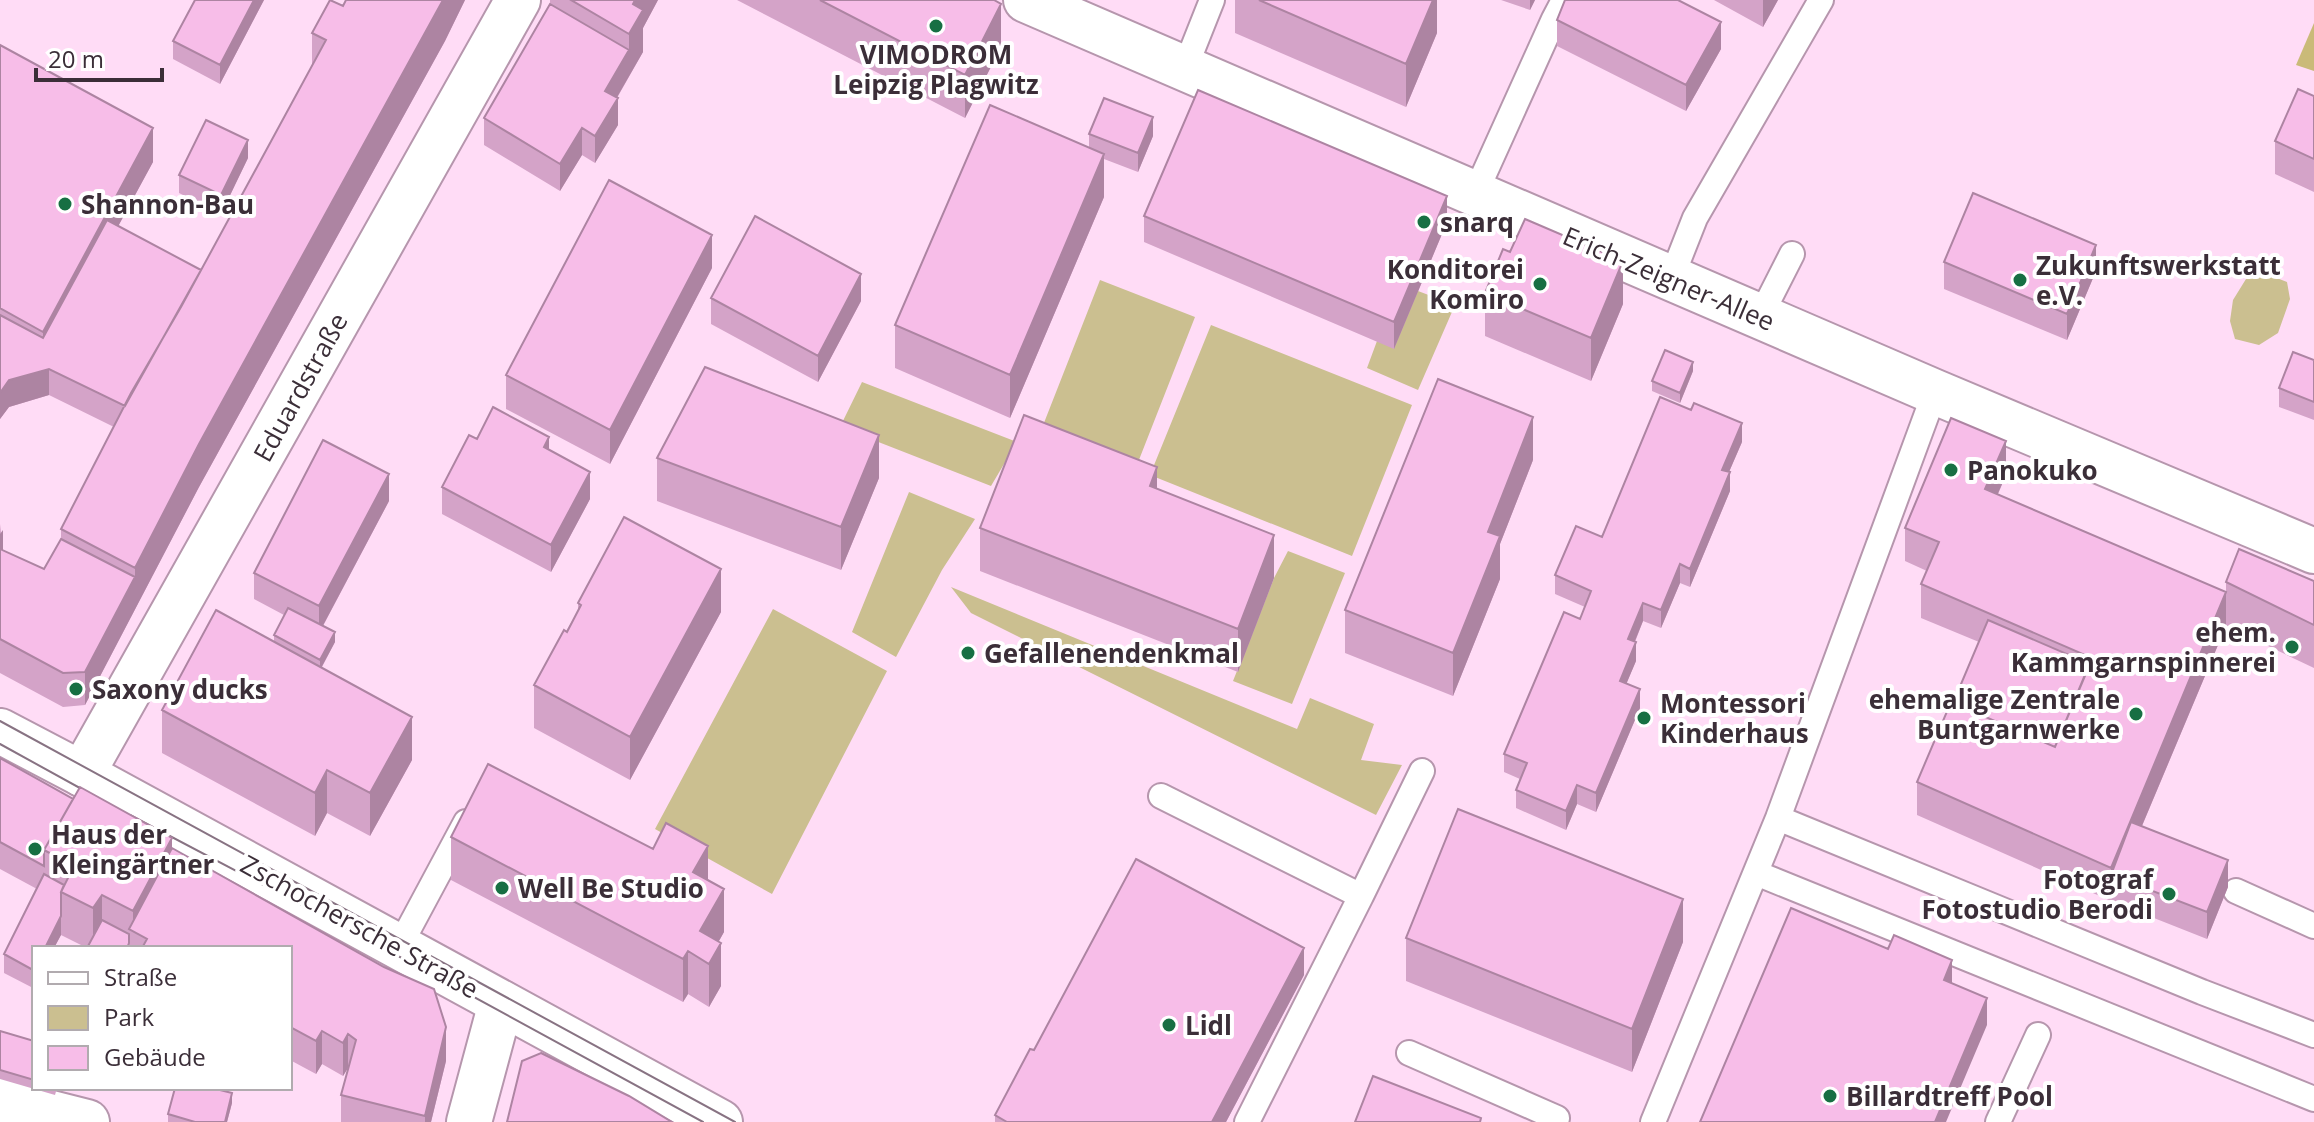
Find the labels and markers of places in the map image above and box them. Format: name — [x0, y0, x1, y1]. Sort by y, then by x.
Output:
marker: VIMODROM Leipzig Plagwitz — [927, 17, 945, 35]
place label: VIMODROM Leipzig Plagwitz — [833, 36, 1039, 102]
place label: Shannon-Bau — [81, 186, 254, 222]
marker: Shannon-Bau — [56, 195, 74, 213]
place label: snarq — [1440, 204, 1514, 240]
marker: snarq — [1415, 213, 1433, 231]
place label: Zukunftswerkstatt e.V. — [2036, 247, 2281, 313]
place label: Konditorei Komiro — [1387, 251, 1524, 317]
marker: Zukunftswerkstatt e.V. — [2011, 271, 2029, 289]
marker: Konditorei Komiro — [1531, 275, 1549, 293]
place label: Panokuko — [1967, 452, 2098, 488]
marker: Panokuko — [1942, 461, 1960, 479]
place label: ehem. Kammgarnspinnerei — [2011, 614, 2276, 680]
place label: Gefallenendenkmal — [984, 635, 1239, 671]
marker: ehem. Kammgarnspinnerei — [2283, 638, 2301, 656]
marker: Gefallenendenkmal — [959, 644, 977, 662]
place label: Saxony ducks — [92, 671, 268, 707]
marker: Saxony ducks — [67, 680, 85, 698]
place label: ehemalige Zentrale Buntgarnwerke — [1869, 681, 2120, 747]
place label: Montessori Kinderhaus — [1660, 685, 1809, 751]
marker: ehemalige Zentrale Buntgarnwerke — [2127, 705, 2145, 723]
marker: Montessori Kinderhaus — [1635, 709, 1653, 727]
place label: Haus der Kleingärtner — [51, 816, 215, 882]
marker: Haus der Kleingärtner — [26, 840, 44, 858]
place label: Fotograf Fotostudio Berodi — [1922, 861, 2155, 927]
place label: Well Be Studio — [518, 870, 704, 906]
marker: Well Be Studio — [493, 879, 511, 897]
marker: Fotograf Fotostudio Berodi — [2160, 885, 2178, 903]
place label: Lidl — [1185, 1007, 1232, 1043]
marker: Lidl — [1160, 1016, 1178, 1034]
place label: Billardtreff Pool — [1846, 1078, 2053, 1114]
marker: Billardtreff Pool — [1821, 1087, 1839, 1105]

